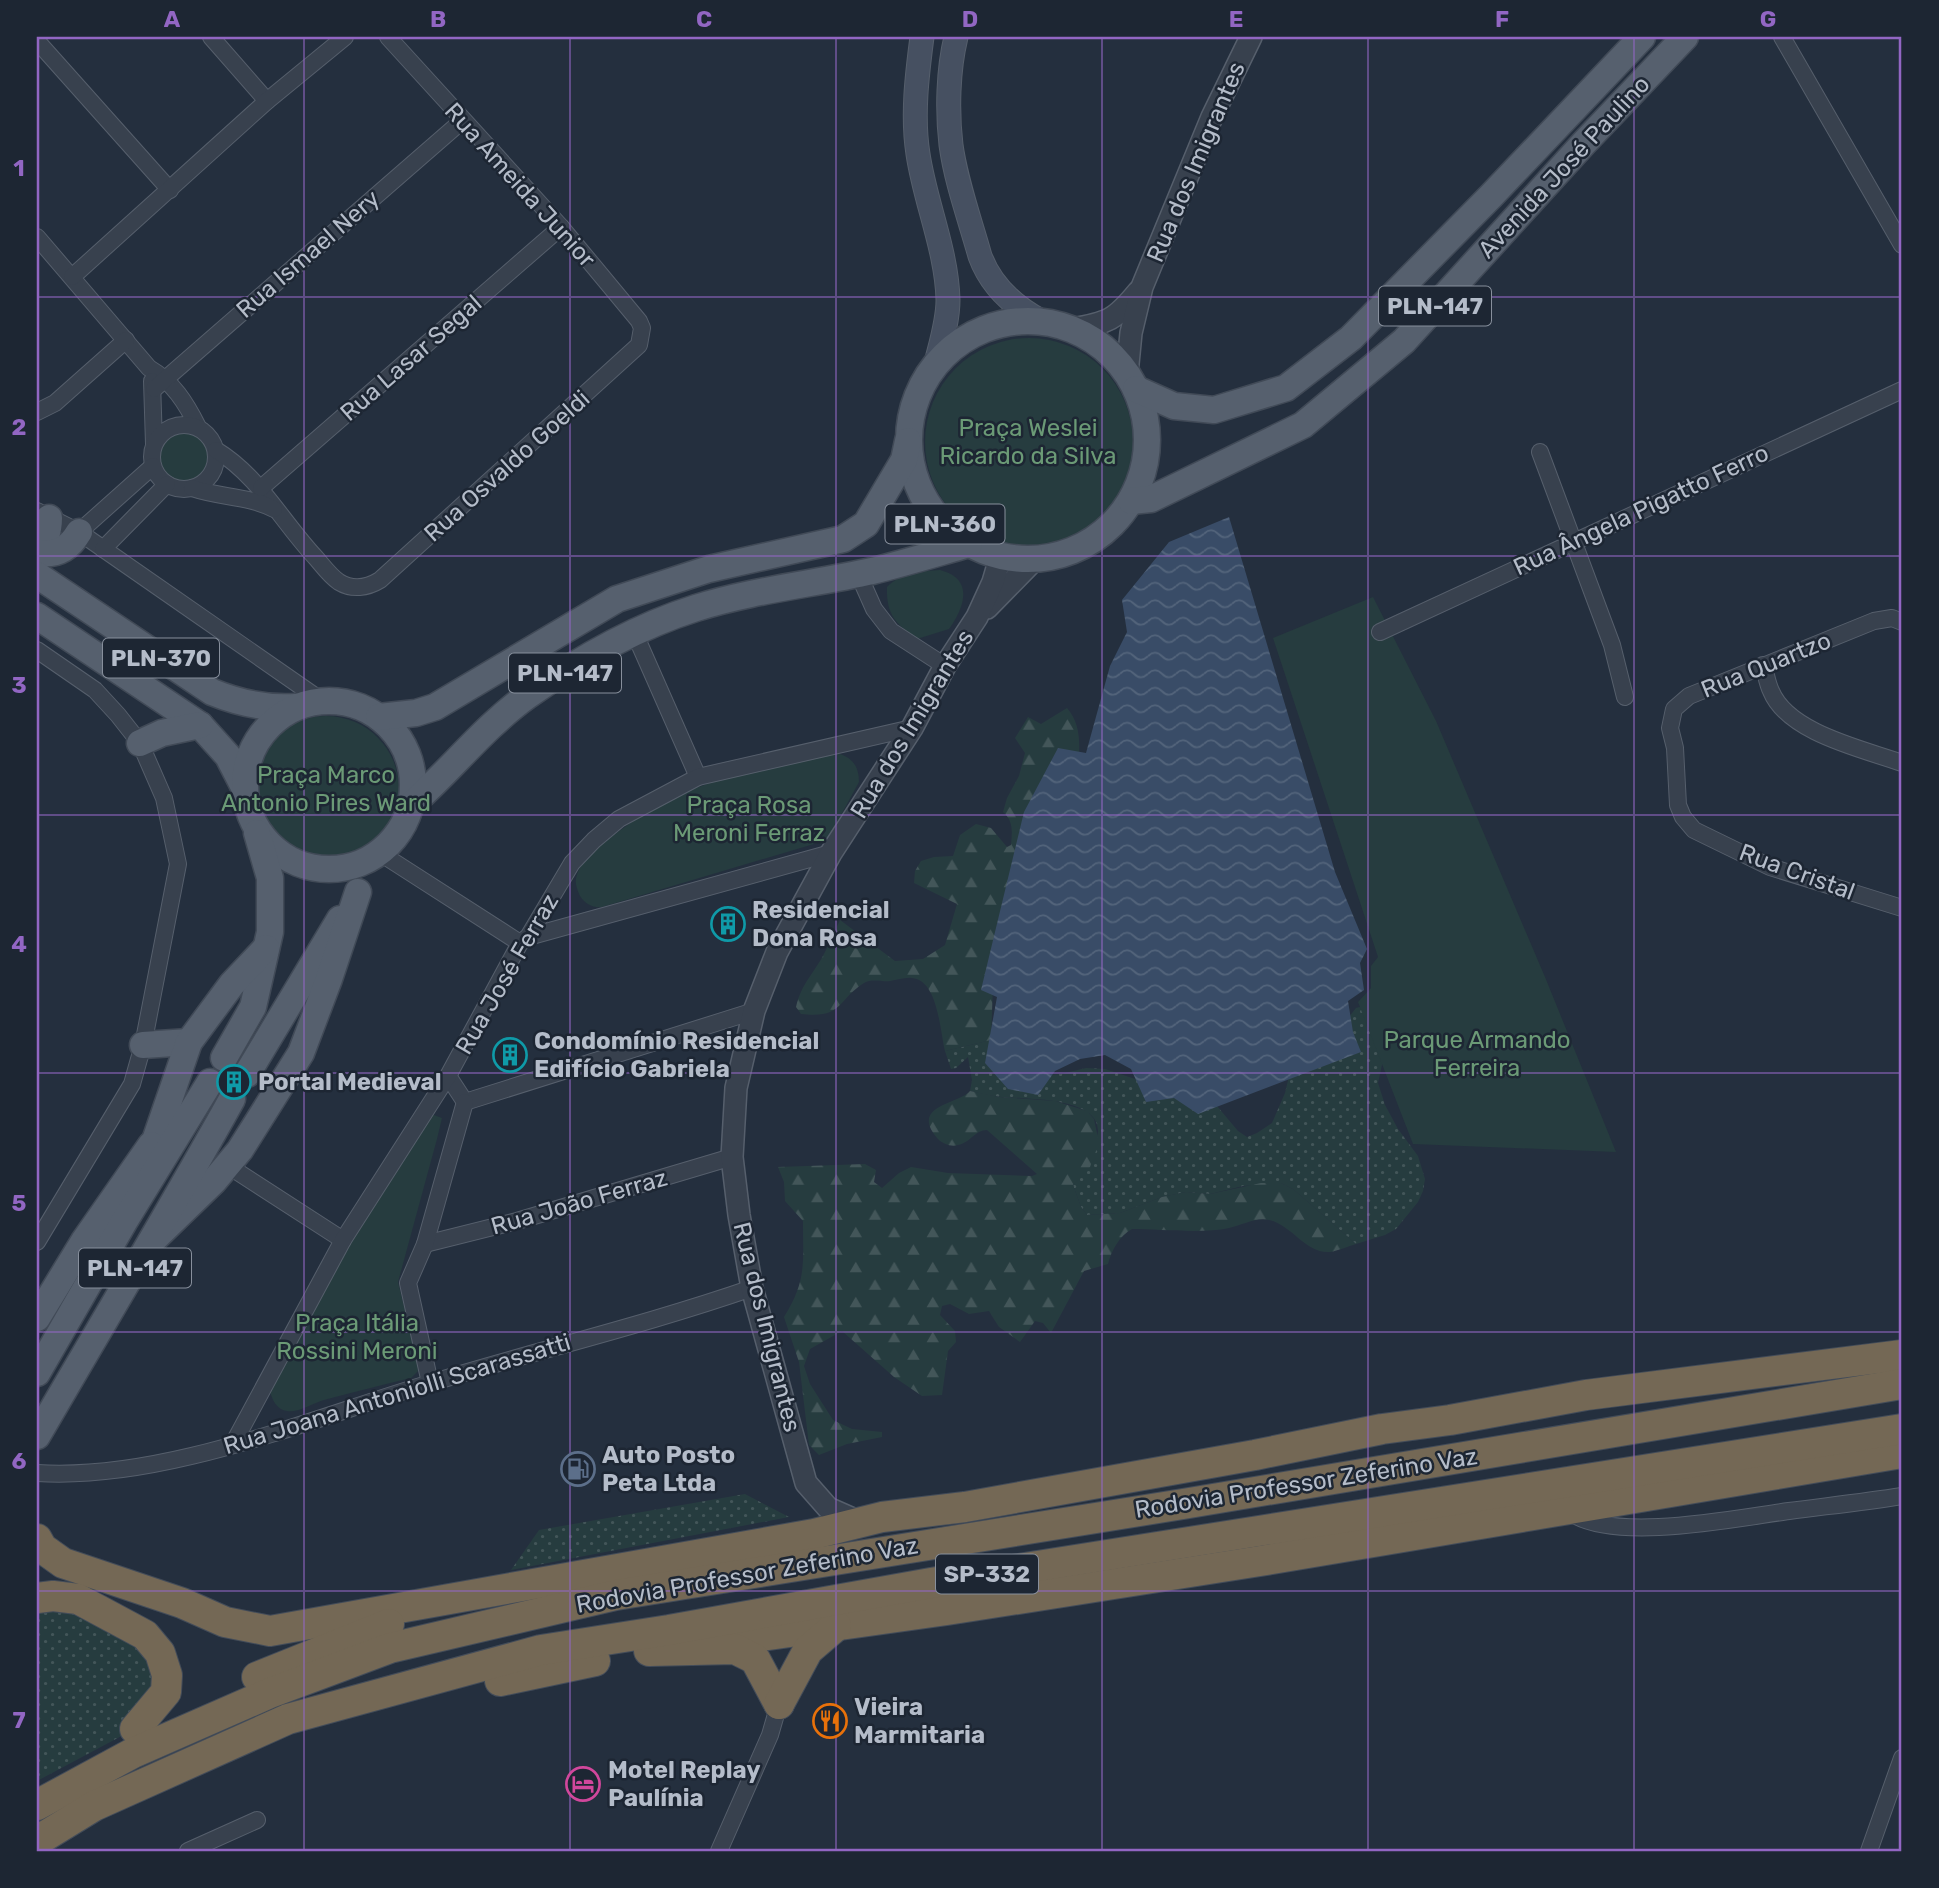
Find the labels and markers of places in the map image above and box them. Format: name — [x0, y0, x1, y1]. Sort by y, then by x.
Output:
place label: Residencial Dona Rosa — [752, 896, 890, 952]
building icon: Residencial Dona Rosa — [709, 905, 747, 943]
place label: Condomínio Residencial Edifício Gabriela — [534, 1027, 819, 1083]
building icon: Condomínio Residencial Edifício Gabriela — [491, 1036, 529, 1074]
building icon: Portal Medieval — [215, 1063, 253, 1101]
place label: Portal Medieval — [258, 1068, 442, 1096]
place label: Auto Posto Peta Ltda — [602, 1441, 735, 1497]
fuel station icon: Auto Posto Peta Ltda — [559, 1450, 597, 1488]
place label: Vieira Marmitaria — [854, 1693, 985, 1749]
restaurant icon: Vieira Marmitaria — [811, 1702, 849, 1740]
place label: Motel Replay Paulínia — [608, 1756, 761, 1812]
hotel icon: Motel Replay Paulínia — [564, 1765, 602, 1803]

